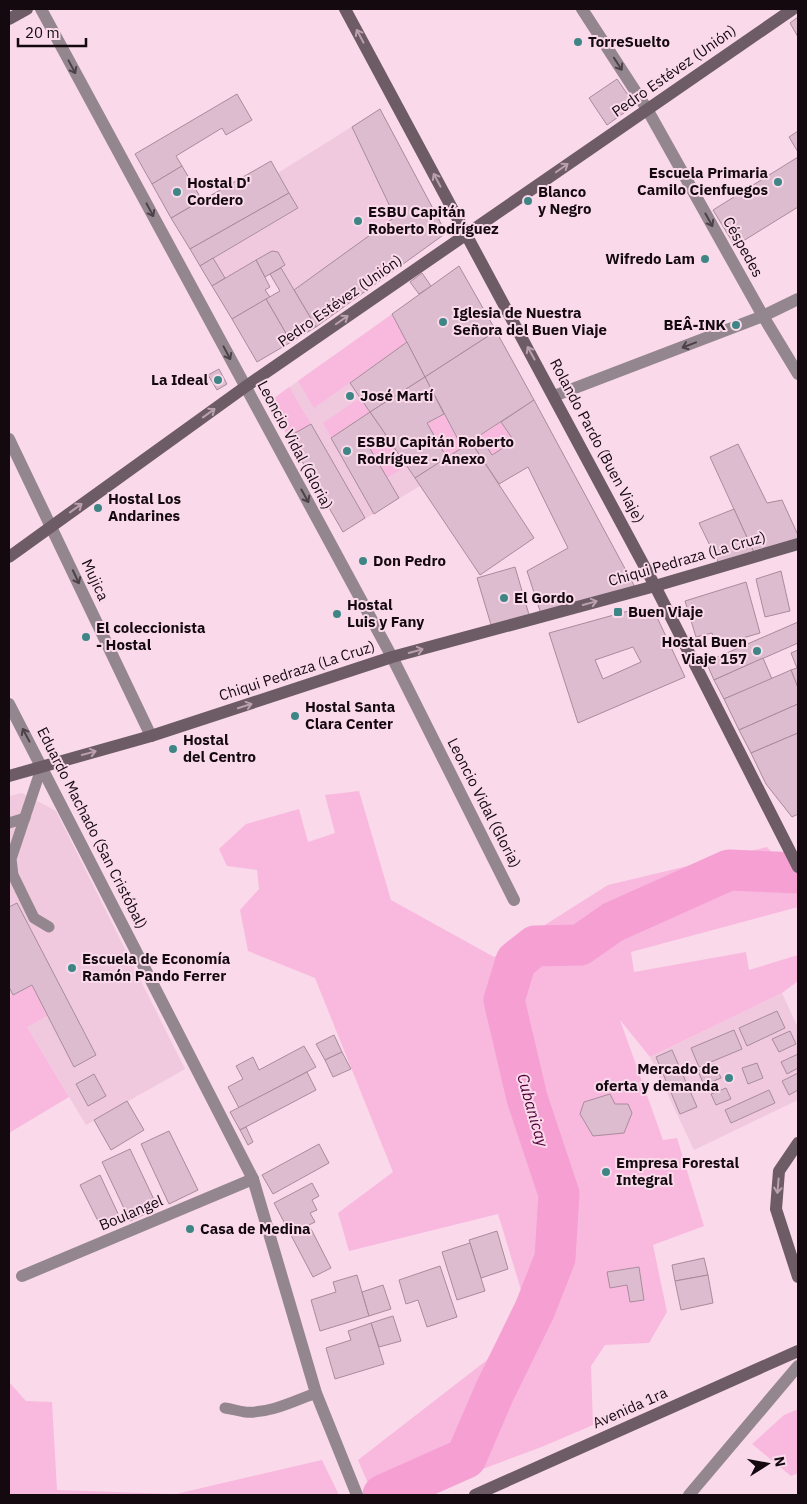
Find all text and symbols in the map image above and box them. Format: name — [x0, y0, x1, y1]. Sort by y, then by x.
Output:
scale bar — [18, 15, 85, 47]
street label: Pedro Estévez (Unión) — [608, 20, 740, 121]
text: 20 m — [25, 23, 60, 42]
one-way arrow — [355, 29, 365, 44]
place label: TorreSuelto — [588, 32, 670, 51]
marker: TorreSuelto — [572, 36, 584, 48]
one-way arrow — [613, 57, 623, 71]
one-way arrow — [68, 59, 78, 74]
one-way arrow — [555, 163, 569, 173]
place label: Escuela Primaria Camilo Cienfuegos — [637, 163, 768, 199]
one-way arrow — [432, 172, 442, 187]
place label: Hostal D' Cordero — [187, 173, 250, 209]
marker: Escuela Primaria Camilo Cienfuegos — [772, 176, 784, 188]
place label: Blanco y Negro — [538, 182, 592, 218]
marker: Hostal D' Cordero — [171, 186, 183, 198]
marker: Blanco y Negro — [522, 195, 534, 207]
one-way arrow — [146, 202, 155, 217]
place label: ESBU Capitán Roberto Rodríguez — [368, 202, 499, 238]
one-way arrow — [704, 212, 714, 227]
street label: Céspedes — [719, 213, 768, 280]
marker: ESBU Capitán Roberto Rodríguez — [352, 215, 364, 227]
place label: Wifredo Lam — [605, 249, 695, 268]
street label: Pedro Estévez (Unión) — [274, 250, 406, 351]
marker: Wifredo Lam — [699, 253, 711, 265]
place label: Iglesia de Nuestra Señora del Buen Viaje — [453, 303, 607, 339]
one-way arrow — [335, 315, 349, 325]
place label: BEÂ-INK — [663, 315, 727, 334]
marker: Iglesia de Nuestra Señora del Buen Viaje — [437, 316, 449, 328]
marker: BEÂ-INK — [730, 319, 742, 331]
one-way arrow — [681, 341, 696, 350]
one-way arrow — [223, 345, 232, 360]
one-way arrow — [526, 346, 536, 361]
street label: Rolando Pardo (Buen Viaje) — [546, 355, 649, 526]
place label: La Ideal — [151, 370, 208, 389]
marker: La Ideal — [212, 374, 224, 386]
street label: Leoncio Vidal (Gloria) — [253, 377, 337, 512]
place label: José Martí — [360, 386, 434, 405]
marker: José Martí — [344, 390, 356, 402]
one-way arrow — [201, 408, 215, 418]
place label: ESBU Capitán Roberto Rodríguez - Anexo — [357, 432, 514, 468]
marker: ESBU Capitán Roberto Rodríguez - Anexo — [341, 445, 353, 457]
one-way arrow — [300, 488, 310, 502]
place label: Hostal Los Andarines — [108, 489, 181, 525]
marker: Hostal Los Andarines — [92, 502, 104, 514]
one-way arrow — [69, 503, 83, 513]
street label: Chiqui Pedraza (La Cruz) — [606, 527, 768, 590]
place label: Don Pedro — [373, 551, 446, 570]
marker: Don Pedro — [357, 555, 369, 567]
street label: Mujica — [78, 556, 113, 604]
one-way arrow — [72, 569, 81, 584]
place label: El Gordo — [514, 588, 574, 607]
marker: El Gordo — [498, 592, 510, 604]
place label: Hostal Luis y Fany — [347, 595, 424, 631]
one-way arrow — [581, 598, 597, 608]
place label: Buen Viaje — [628, 602, 703, 621]
marker: Buen Viaje — [612, 606, 624, 618]
marker: Hostal Luis y Fany — [331, 608, 343, 620]
place label: El coleccionista - Hostal — [96, 618, 206, 654]
marker: El coleccionista - Hostal — [80, 631, 92, 643]
place label: Hostal Buen Viaje 157 — [662, 632, 747, 668]
street label: Chiqui Pedraza (La Cruz) — [216, 636, 377, 705]
one-way arrow — [408, 645, 424, 655]
marker: Hostal Buen Viaje 157 — [751, 645, 763, 657]
place label: Hostal Santa Clara Center — [305, 697, 396, 733]
one-way arrow — [236, 700, 252, 710]
marker: Hostal Santa Clara Center — [289, 710, 301, 722]
street label: Eduardo Machado (San Cristóbal) — [33, 724, 152, 932]
one-way arrow — [20, 728, 30, 743]
place label: Hostal del Centro — [183, 730, 256, 766]
street label: Leoncio Vidal (Gloria) — [443, 735, 525, 871]
marker: Hostal del Centro — [167, 743, 179, 755]
one-way arrow — [81, 748, 97, 758]
place label: Escuela de Economía Ramón Pando Ferrer — [82, 949, 231, 985]
marker: Escuela de Economía Ramón Pando Ferrer — [66, 962, 78, 974]
place label: Mercado de oferta y demanda — [595, 1059, 719, 1095]
water label: Cubanicay — [513, 1071, 553, 1150]
marker: Mercado de oferta y demanda — [723, 1072, 735, 1084]
place label: Empresa Forestal Integral — [616, 1153, 740, 1189]
marker: Empresa Forestal Integral — [600, 1166, 612, 1178]
one-way arrow — [773, 1178, 783, 1194]
street label: Boulangel — [96, 1191, 166, 1234]
place label: Casa de Medina — [200, 1219, 311, 1238]
marker: Casa de Medina — [184, 1223, 196, 1235]
street label: Avenida 1ra — [589, 1383, 670, 1432]
north arrow — [742, 1439, 792, 1489]
text: N — [770, 1455, 790, 1468]

